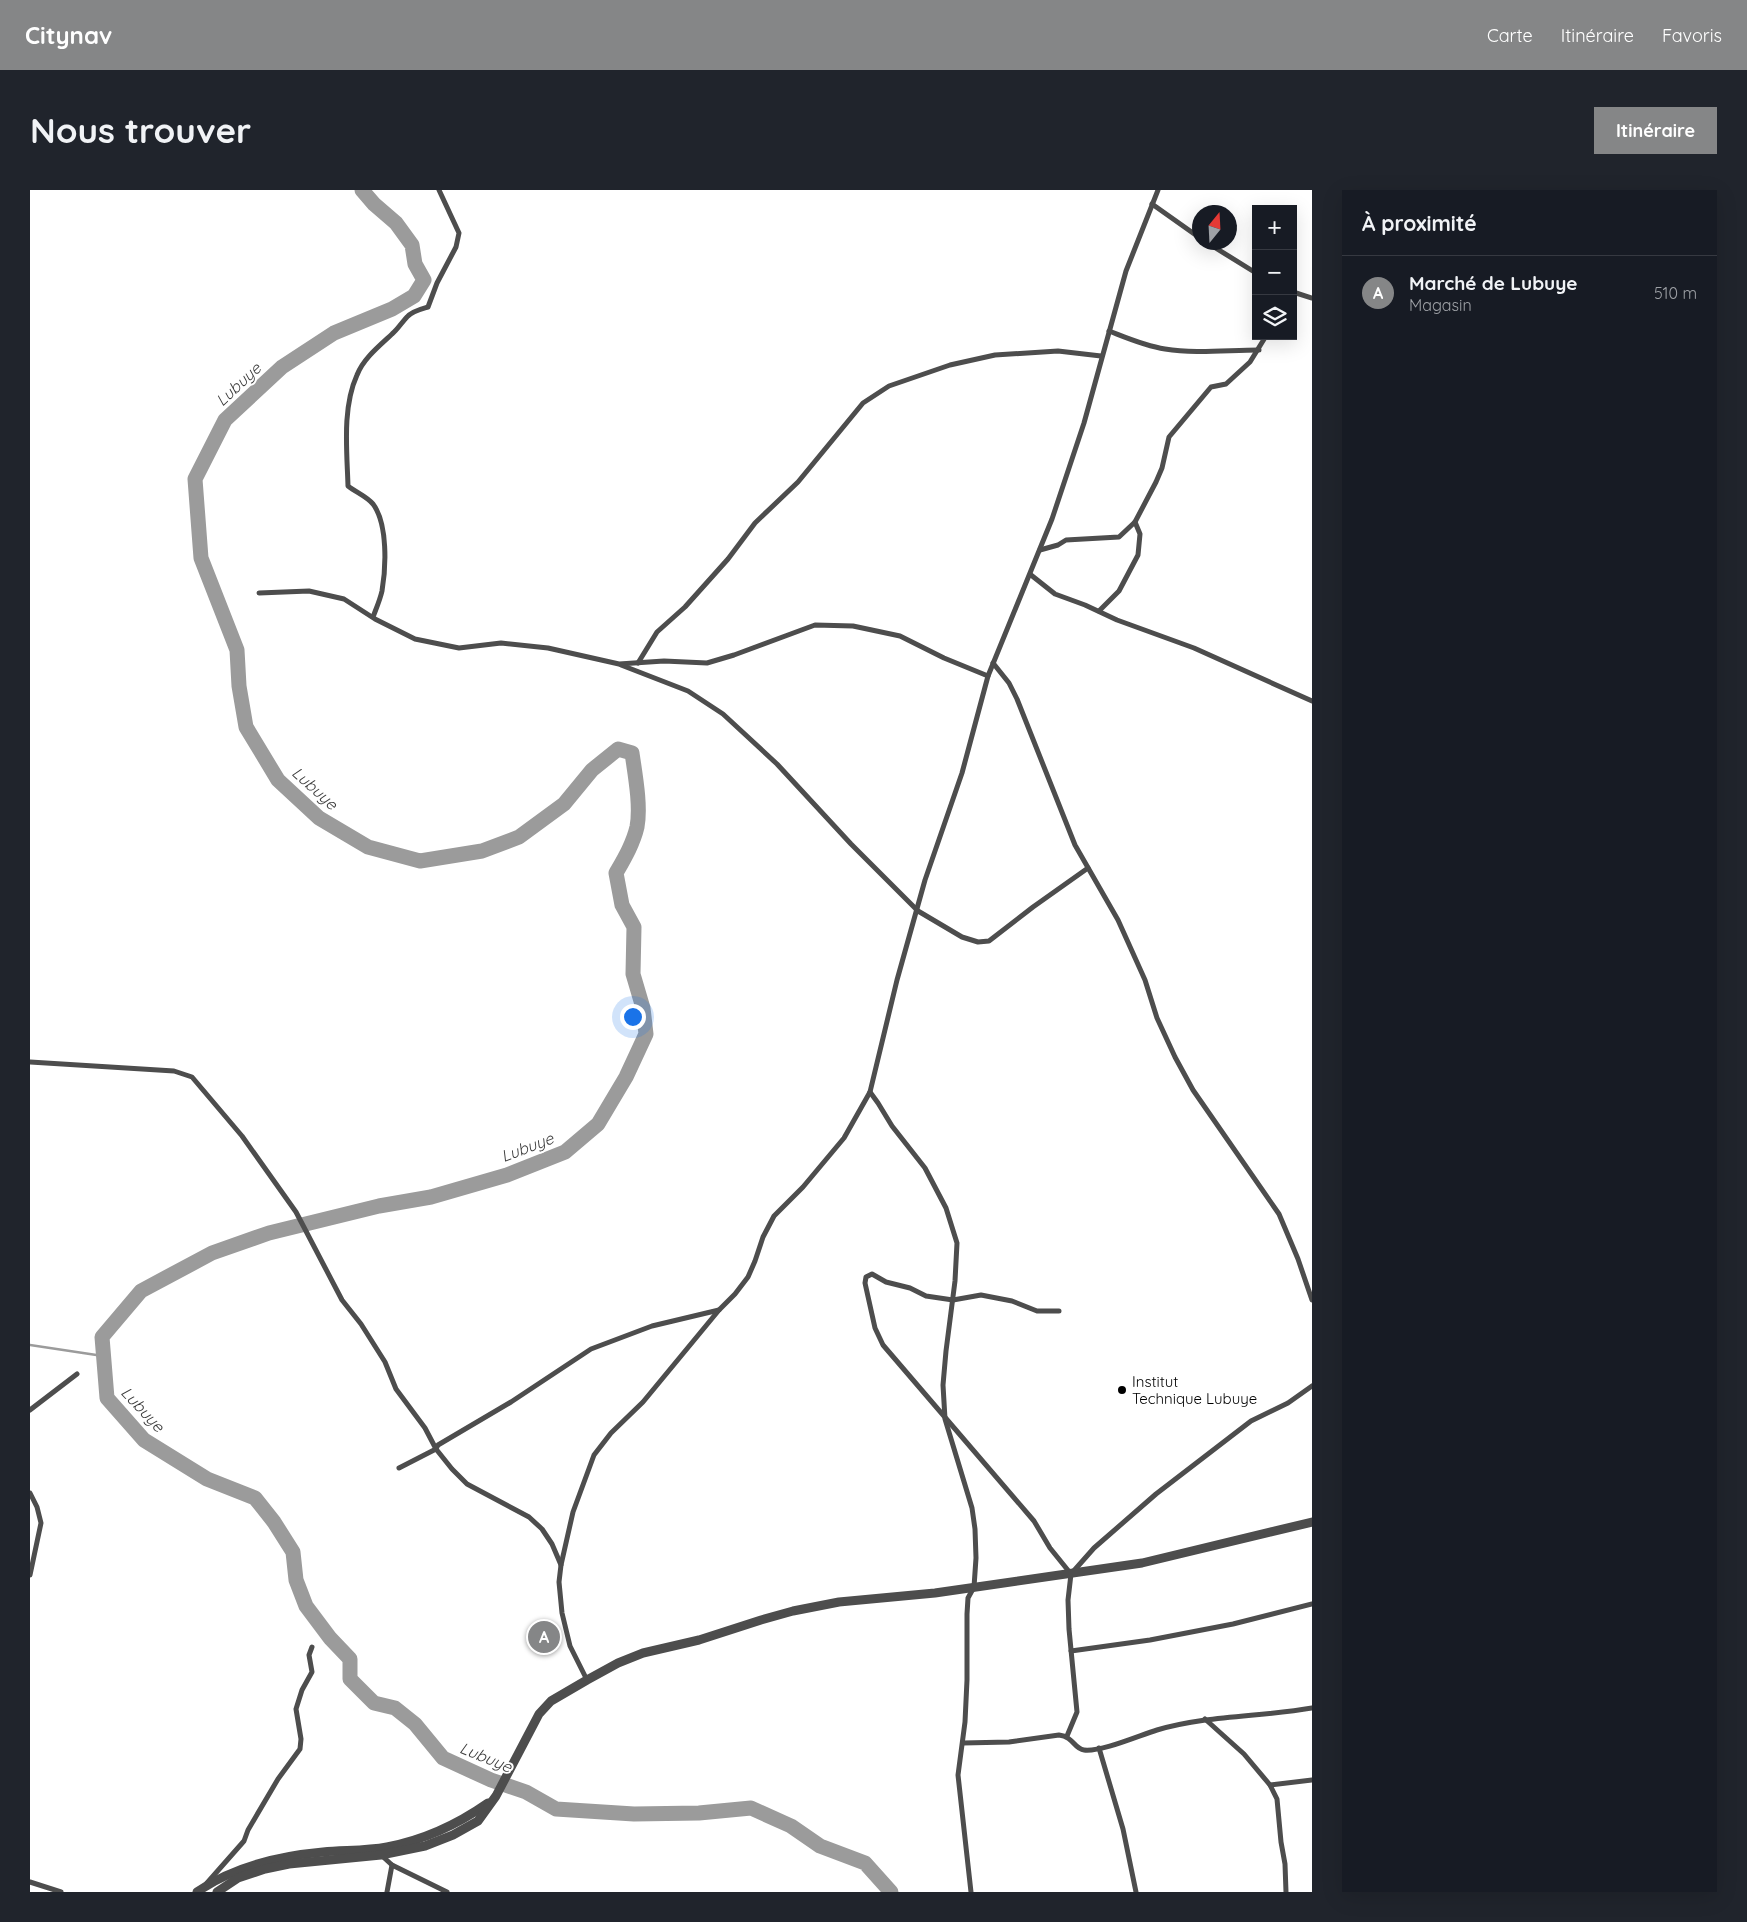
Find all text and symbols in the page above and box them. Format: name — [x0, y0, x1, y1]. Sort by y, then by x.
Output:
text: Citynav — [25, 20, 112, 50]
text: Carte — [1487, 24, 1533, 47]
text: Itinéraire — [1561, 24, 1634, 47]
text: Favoris — [1662, 24, 1722, 47]
button: Itinéraire — [1594, 107, 1717, 154]
text: Nous trouver — [30, 108, 251, 152]
north arrow — [1192, 205, 1237, 250]
map controls — [1252, 205, 1297, 340]
button: + — [1252, 205, 1297, 250]
text: À proximité — [1362, 210, 1477, 236]
button: − — [1252, 250, 1297, 295]
text: Marché de Lubuye — [1409, 271, 1578, 295]
text: A — [1373, 283, 1383, 303]
text: 510 m — [1654, 283, 1697, 303]
button: layers — [1252, 295, 1297, 340]
text: Magasin — [1409, 295, 1472, 315]
water label: Lubuye — [211, 357, 265, 410]
water label: Lubuye — [288, 762, 343, 814]
your location — [620, 1004, 646, 1030]
water label: Lubuye — [498, 1128, 557, 1166]
place label: Institut Technique Lubuye — [1132, 1372, 1257, 1408]
water label: Lubuye — [117, 1382, 170, 1436]
marker: Institut Technique Lubuye — [1116, 1384, 1128, 1396]
pin: A — [528, 1618, 560, 1656]
water label: Lubuye — [457, 1738, 516, 1777]

